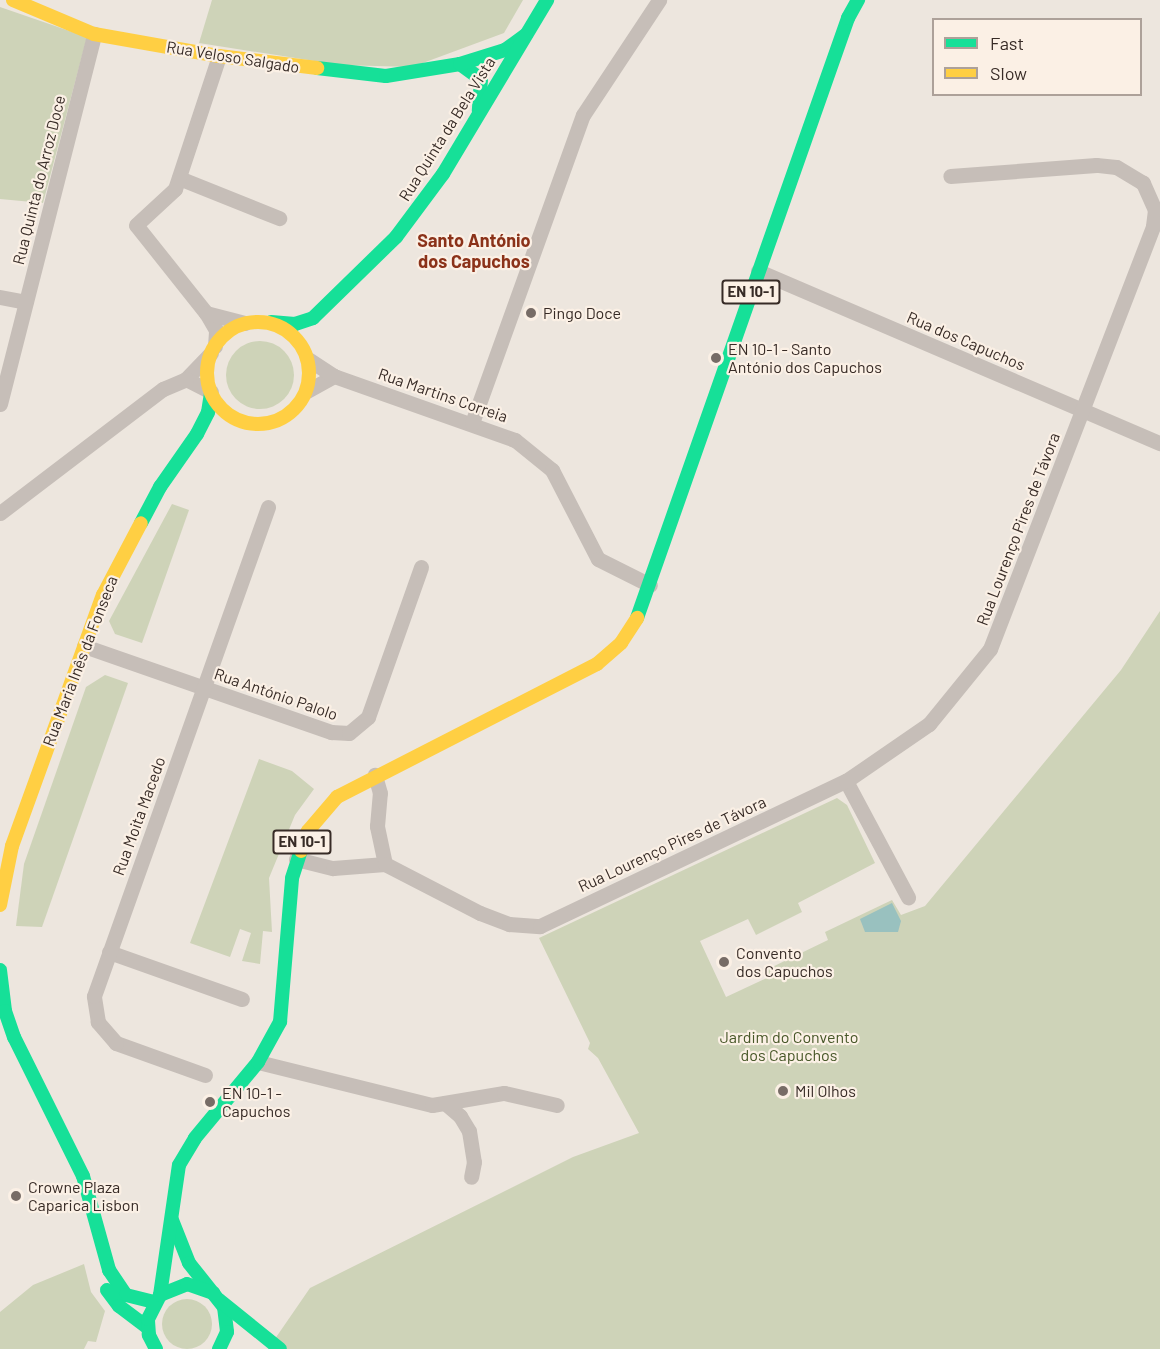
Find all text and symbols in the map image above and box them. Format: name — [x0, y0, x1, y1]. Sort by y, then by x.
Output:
legend — [932, 18, 1142, 96]
text: Fast — [990, 32, 1024, 54]
street label: Rua Veloso Salgado — [165, 37, 301, 77]
street label: Rua Quinta da Bela Vista — [395, 53, 499, 205]
text: Slow — [990, 62, 1027, 84]
street label: Rua Quinta do Arroz Doce — [9, 93, 69, 267]
district label: Santo António dos Capuchos — [417, 230, 531, 272]
road number: EN 10-1 — [721, 280, 781, 304]
place label: Pingo Doce — [543, 303, 621, 323]
marker: Pingo Doce — [524, 306, 538, 320]
street label: Rua dos Capuchos — [904, 307, 1028, 375]
place label: EN 10-1 - Santo António dos Capuchos — [728, 339, 882, 377]
marker: EN 10-1 - Santo António dos Capuchos — [709, 351, 723, 365]
street label: Rua Martins Correia — [376, 364, 510, 426]
street label: Rua Lourenço Pires de Távora — [972, 430, 1064, 628]
street label: Rua Maria Inês da Fonseca — [39, 573, 121, 749]
street label: Rua António Palolo — [212, 664, 340, 724]
street label: Rua Moita Macedo — [109, 754, 169, 878]
street label: Rua Lourenço Pires de Távora — [575, 792, 769, 896]
road number: EN 10-1 — [272, 830, 332, 854]
place label: Convento dos Capuchos — [736, 943, 833, 981]
marker: Convento dos Capuchos — [717, 955, 731, 969]
park label: Jardim do Convento dos Capuchos — [720, 1027, 858, 1065]
place label: Mil Olhos — [795, 1081, 856, 1101]
place label: EN 10-1 - Capuchos — [222, 1083, 290, 1121]
marker: Mil Olhos — [776, 1084, 790, 1098]
marker: EN 10-1 - Capuchos — [203, 1095, 217, 1109]
place label: Crowne Plaza Caparica Lisbon — [28, 1177, 139, 1215]
marker: Crowne Plaza Caparica Lisbon — [9, 1189, 23, 1203]

